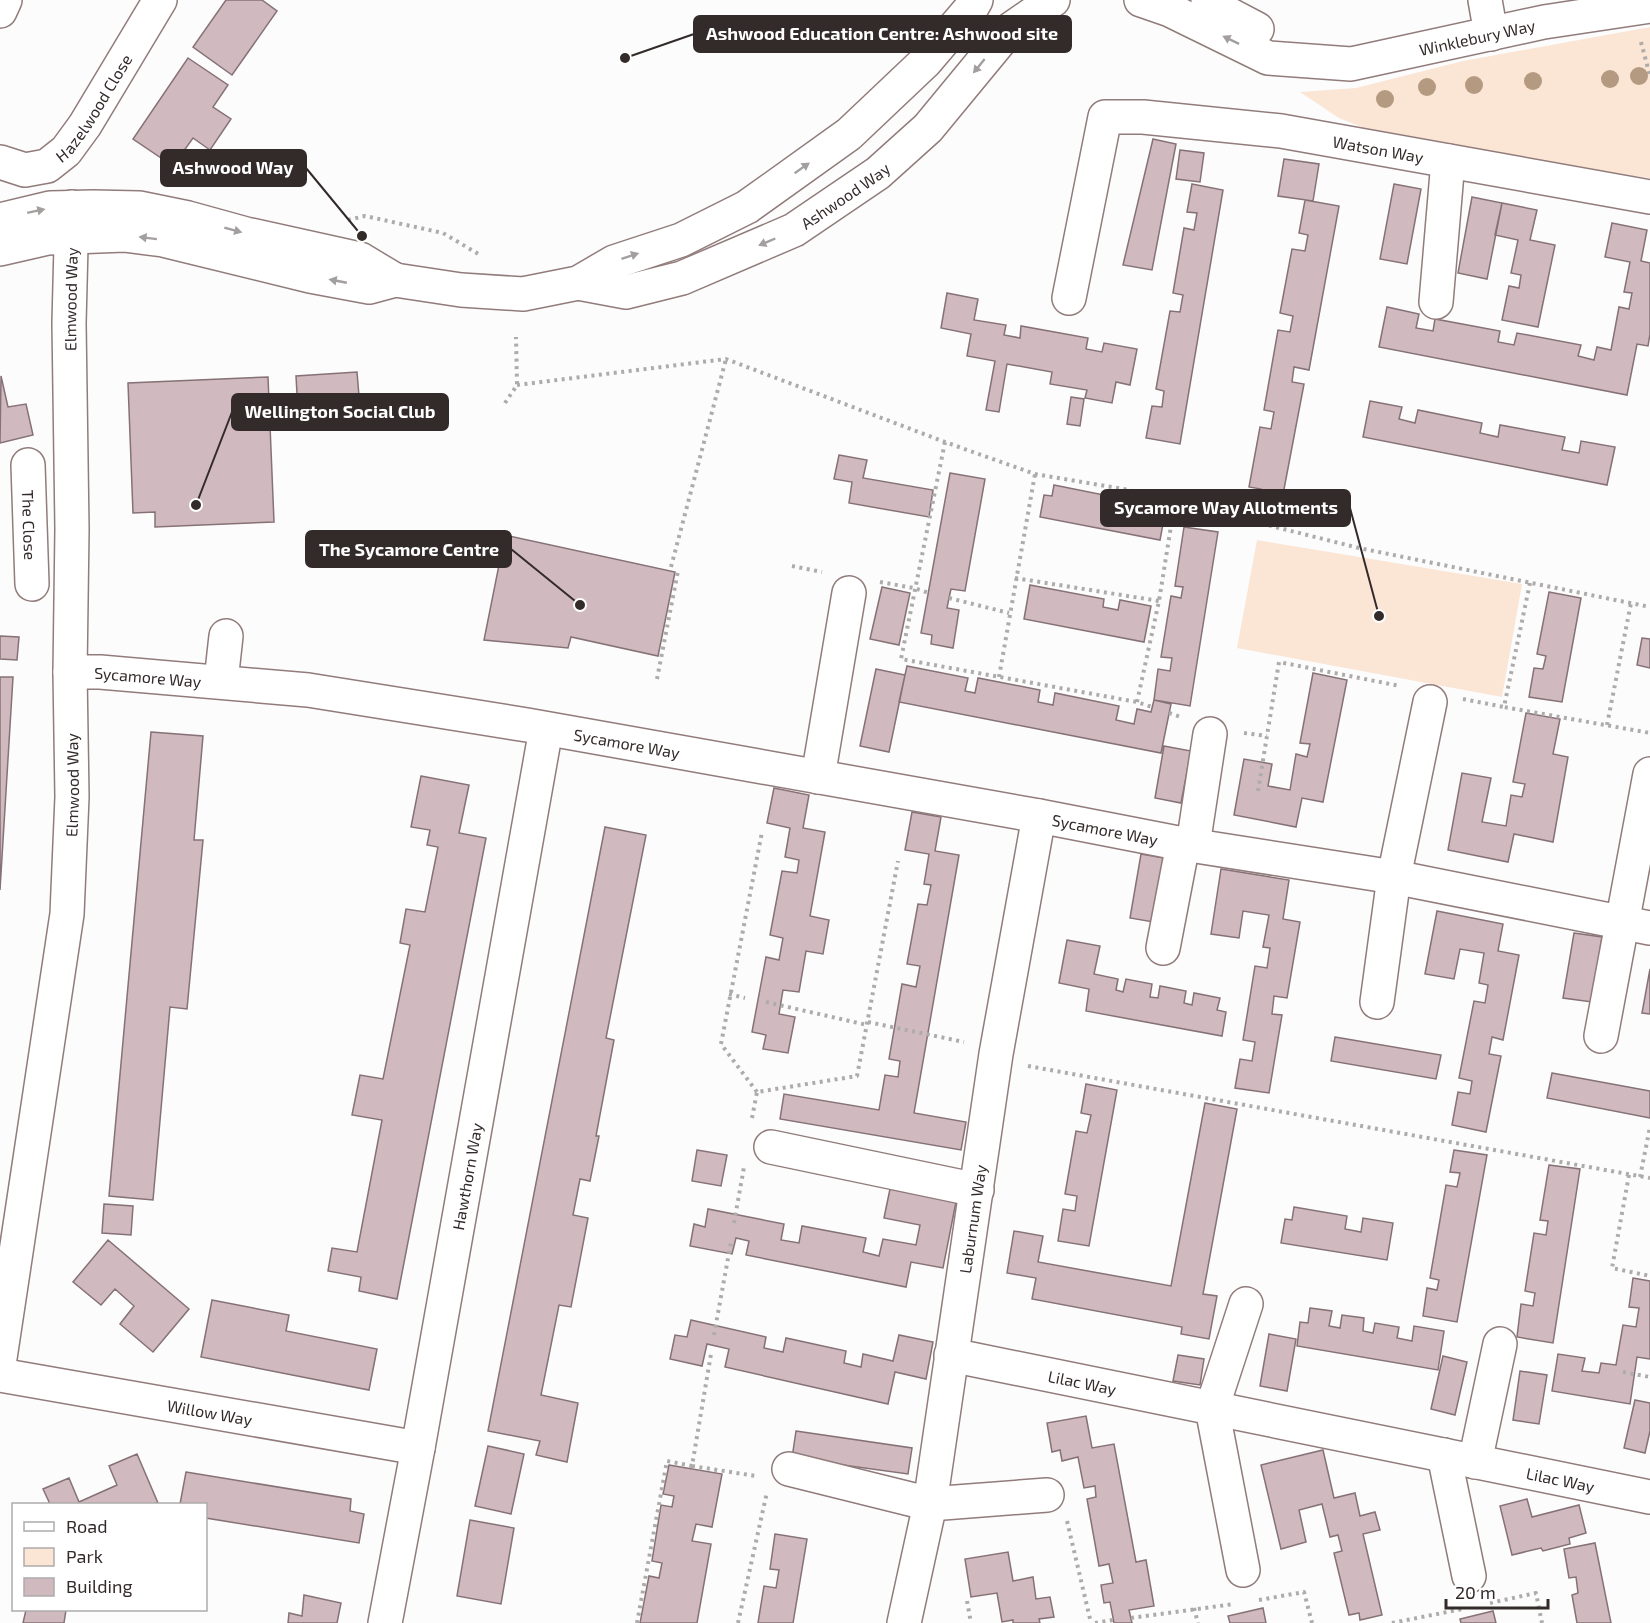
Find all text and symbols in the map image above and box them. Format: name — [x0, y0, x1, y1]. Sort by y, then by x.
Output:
street label: Winklebury Way — [1417, 15, 1537, 58]
callout: Ashwood Education Centre: Ashwood site — [694, 16, 1071, 52]
text: Ashwood Education Centre: Ashwood site — [706, 22, 1058, 44]
one-way arrow — [1223, 35, 1240, 45]
street label: Hazelwood Close — [51, 50, 135, 165]
one-way arrow — [973, 58, 986, 73]
street label: Watson Way — [1331, 131, 1426, 166]
callout: Ashwood Way — [161, 150, 306, 186]
text: Ashwood Way — [173, 156, 294, 178]
street label: Ashwood Way — [797, 158, 894, 232]
one-way arrow — [793, 162, 809, 174]
one-way arrow — [27, 206, 46, 215]
one-way arrow — [224, 226, 242, 235]
one-way arrow — [139, 233, 158, 243]
one-way arrow — [757, 237, 775, 247]
street label: Elmwood Way — [59, 246, 80, 351]
one-way arrow — [621, 251, 639, 261]
one-way arrow — [329, 276, 348, 285]
callout: Wellington Social Club — [232, 394, 448, 430]
text: Wellington Social Club — [245, 400, 436, 422]
street label: The Close — [19, 489, 41, 561]
callout: Sycamore Way Allotments — [1101, 490, 1350, 526]
text: Sycamore Way Allotments — [1114, 496, 1338, 518]
callout: The Sycamore Centre — [306, 531, 511, 567]
text: The Sycamore Centre — [319, 538, 499, 560]
street label: Sycamore Way — [94, 663, 203, 690]
street label: Sycamore Way — [572, 724, 682, 762]
street label: Elmwood Way — [61, 733, 82, 837]
street label: Sycamore Way — [1051, 809, 1160, 849]
street label: Hawthorn Way — [447, 1121, 485, 1231]
street label: Laburnum Way — [954, 1163, 989, 1275]
street label: Lilac Way — [1047, 1365, 1119, 1398]
street label: Willow Way — [166, 1395, 254, 1429]
street label: Lilac Way — [1525, 1463, 1597, 1495]
legend — [12, 1503, 207, 1611]
text: Road — [66, 1515, 107, 1537]
text: Park — [66, 1545, 103, 1567]
scale bar — [1446, 1572, 1548, 1610]
text: Building — [66, 1575, 133, 1597]
text: 20 m — [1455, 1581, 1496, 1603]

